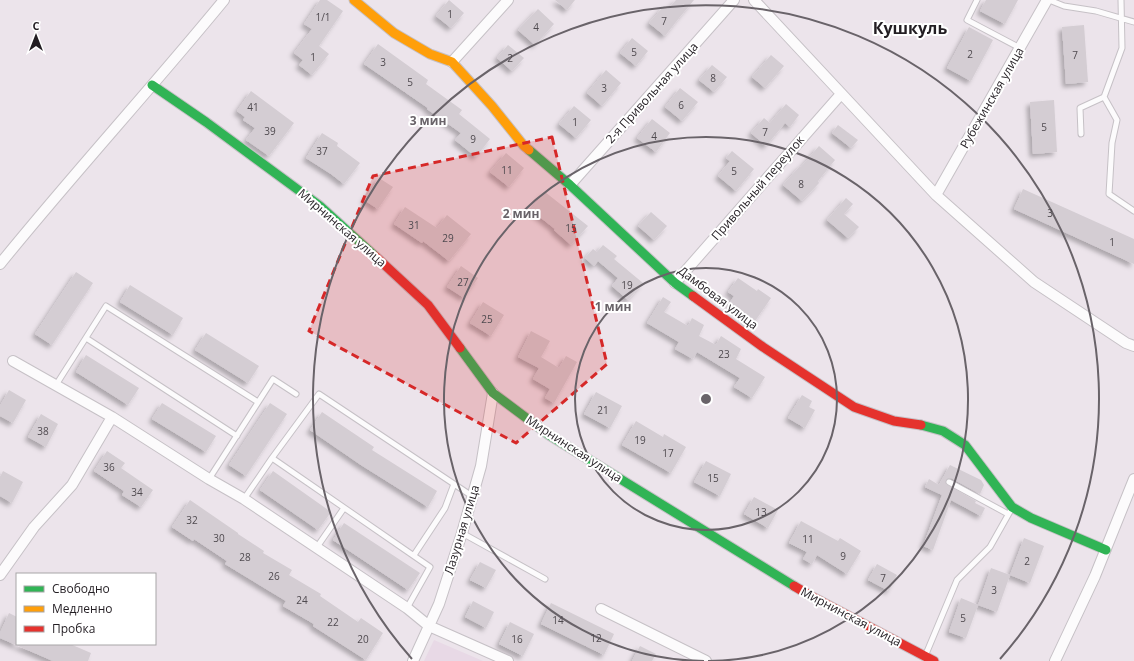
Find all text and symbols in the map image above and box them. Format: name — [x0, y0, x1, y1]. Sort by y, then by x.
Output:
house number: 1 — [447, 7, 453, 21]
house number: 1/1 — [315, 10, 331, 24]
house number: 7 — [661, 14, 667, 28]
north arrow — [16, 16, 56, 56]
district label: Кушкуль — [873, 17, 947, 39]
text: С — [32, 18, 40, 33]
house number: 4 — [533, 20, 539, 34]
street label: 2-я Привольная улица — [601, 38, 702, 147]
street label: Рубежинская улица — [956, 44, 1027, 151]
house number: 5 — [631, 45, 637, 59]
house number: 2 — [967, 47, 973, 61]
house number: 7 — [1072, 48, 1078, 62]
house number: 1 — [310, 50, 316, 64]
house number: 2 — [507, 51, 513, 65]
house number: 3 — [380, 55, 386, 69]
house number: 8 — [710, 71, 716, 85]
house number: 5 — [407, 75, 413, 89]
house number: 3 — [601, 81, 607, 95]
house number: 6 — [678, 98, 684, 112]
house number: 41 — [247, 100, 259, 114]
text: 3 мин — [410, 112, 446, 129]
house number: 1 — [572, 115, 578, 129]
house number: 5 — [1041, 120, 1047, 134]
house number: 39 — [264, 124, 276, 138]
house number: 7 — [762, 125, 768, 139]
house number: 4 — [651, 129, 657, 143]
street label: Привольный переулок — [707, 131, 808, 244]
house number: 9 — [470, 132, 476, 146]
house number: 37 — [316, 144, 328, 158]
house number: 11 — [501, 163, 513, 177]
house number: 5 — [731, 164, 737, 178]
house number: 8 — [798, 177, 804, 191]
street label: Мирнинская улица — [295, 185, 390, 271]
text: 2 мин — [503, 205, 539, 222]
house number: 3 — [1047, 206, 1053, 220]
house number: 31 — [408, 218, 420, 232]
house number: 15 — [565, 221, 577, 235]
house number: 29 — [442, 231, 454, 245]
house number: 1 — [1109, 235, 1115, 249]
street label: Дамбовая улица — [675, 262, 762, 333]
house number: 27 — [457, 275, 469, 289]
house number: 19 — [621, 278, 633, 292]
text: 1 мин — [595, 298, 631, 315]
house number: 25 — [481, 312, 493, 326]
house number: 23 — [718, 347, 730, 361]
centre of rings — [699, 392, 713, 406]
house number: 21 — [597, 403, 609, 417]
street label: Мирнинская улица — [523, 411, 626, 486]
house number: 38 — [37, 424, 49, 438]
house number: 19 — [634, 433, 646, 447]
house number: 17 — [662, 446, 674, 460]
house number: 36 — [103, 460, 115, 474]
house number: 15 — [707, 471, 719, 485]
street label: Лазурная улица — [440, 483, 483, 577]
house number: 34 — [131, 485, 143, 499]
house number: 13 — [755, 505, 767, 519]
house number: 32 — [186, 513, 198, 527]
house number: 30 — [213, 531, 225, 545]
house number: 11 — [802, 532, 814, 546]
house number: 9 — [840, 549, 846, 563]
house number: 28 — [239, 550, 251, 564]
house number: 2 — [1024, 554, 1030, 568]
house number: 26 — [268, 569, 280, 583]
house number: 7 — [880, 571, 886, 585]
legend — [16, 573, 156, 645]
text: Свободно — [52, 580, 110, 597]
street label: Мирнинская улица — [798, 583, 905, 650]
house number: 3 — [991, 583, 997, 597]
house number: 24 — [296, 593, 308, 607]
text: Медленно — [52, 600, 112, 617]
house number: 5 — [960, 611, 966, 625]
house number: 14 — [552, 613, 564, 627]
house number: 22 — [327, 615, 339, 629]
text: Пробка — [52, 620, 95, 637]
house number: 12 — [590, 631, 602, 645]
house number: 20 — [357, 632, 369, 646]
house number: 16 — [511, 632, 523, 646]

